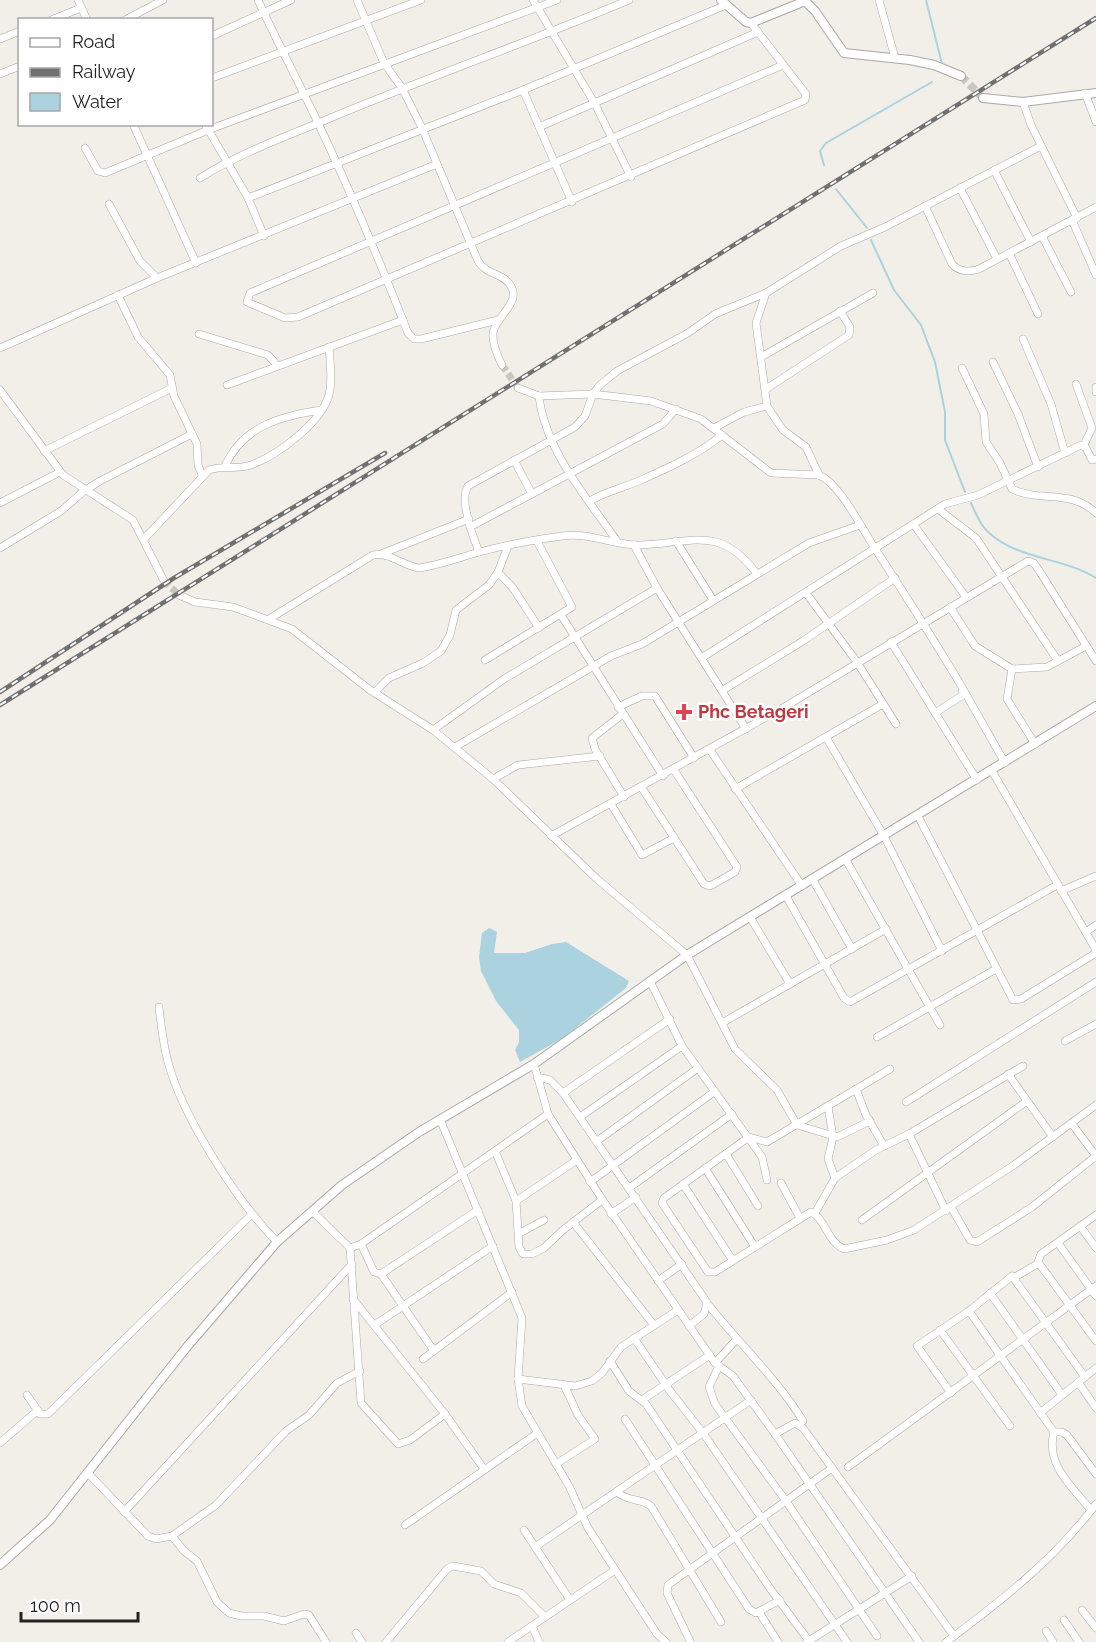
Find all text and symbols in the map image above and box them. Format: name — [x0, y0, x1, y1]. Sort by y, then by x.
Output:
legend — [18, 18, 213, 126]
text: Road — [72, 31, 115, 52]
text: Railway — [72, 61, 136, 82]
text: Water — [72, 91, 123, 112]
place label: Phc Betageri — [698, 701, 808, 722]
marker: Phc Betageri — [675, 703, 693, 721]
scale bar — [21, 1585, 138, 1623]
text: 100 m — [30, 1595, 81, 1616]

